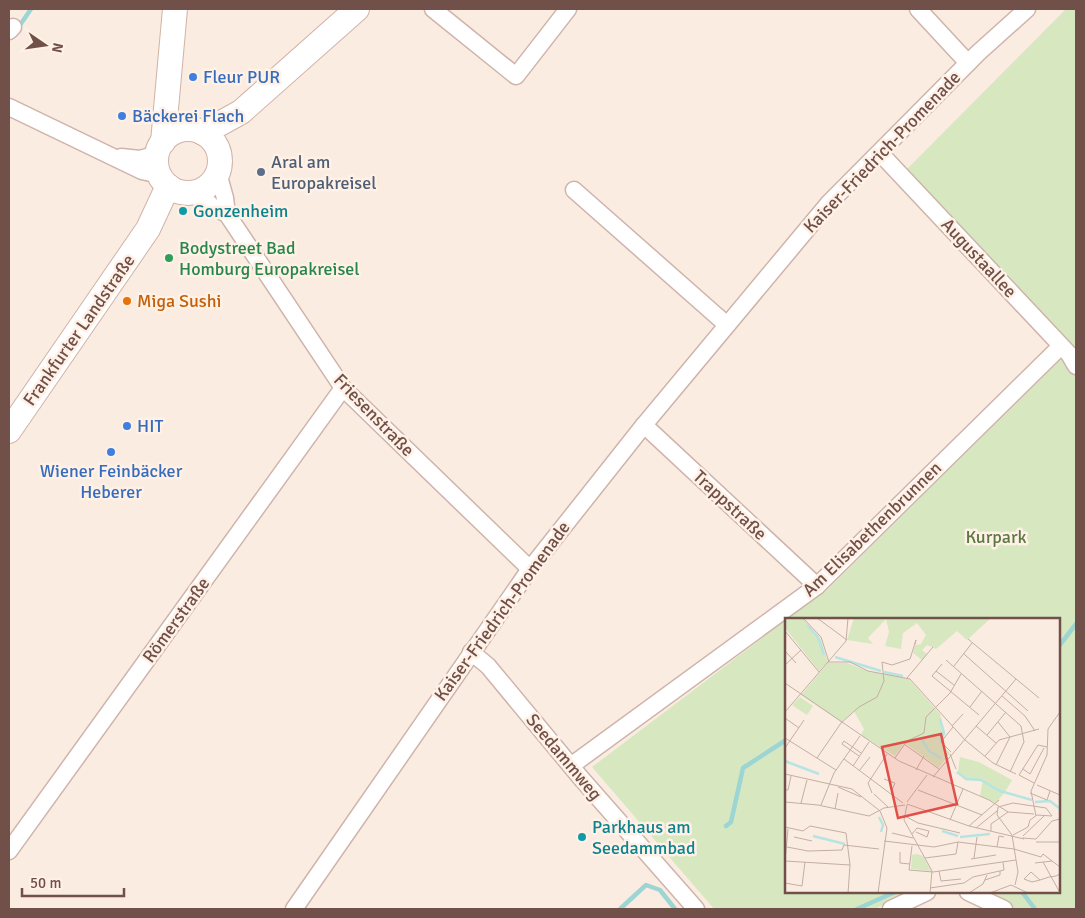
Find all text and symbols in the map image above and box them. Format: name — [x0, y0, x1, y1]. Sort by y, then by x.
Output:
north arrow — [20, 20, 70, 70]
text: N — [48, 41, 67, 54]
place label: Fleur PUR — [203, 66, 280, 88]
street label: Kaiser-Friedrich-Promenade — [799, 66, 965, 238]
marker: Fleur PUR — [187, 71, 199, 83]
place label: Bäckerei Flach — [132, 105, 244, 127]
marker: Bäckerei Flach — [116, 110, 128, 122]
place label: Aral am Europakreisel — [271, 151, 376, 194]
marker: Aral am Europakreisel — [255, 166, 267, 178]
place label: Gonzenheim — [193, 200, 288, 222]
marker: Gonzenheim — [177, 205, 189, 217]
street label: Augustaallee — [937, 214, 1021, 302]
place label: Bodystreet Bad Homburg Europakreisel — [179, 237, 360, 280]
street label: Frankfurter Landstraße — [18, 250, 140, 410]
marker: Bodystreet Bad Homburg Europakreisel — [163, 252, 175, 264]
place label: Miga Sushi — [137, 290, 221, 312]
marker: Miga Sushi — [121, 295, 133, 307]
street label: Friesenstraße — [329, 369, 419, 461]
place label: HIT — [137, 415, 163, 437]
marker: HIT — [121, 420, 133, 432]
marker: Wiener Feinbäcker Heberer — [105, 446, 117, 458]
street label: Am Elisabethenbrunnen — [798, 457, 946, 601]
place label: Wiener Feinbäcker Heberer — [40, 460, 183, 503]
street label: Trappstraße — [689, 465, 771, 545]
street label: Kaiser-Friedrich-Promenade — [429, 517, 575, 705]
park label: Kurpark — [965, 526, 1027, 548]
street label: Römerstraße — [138, 573, 214, 667]
inset map — [785, 618, 1060, 893]
street label: Seedammweg — [521, 709, 607, 805]
place label: Parkhaus am Seedammbad — [592, 816, 695, 859]
marker: Parkhaus am Seedammbad — [576, 831, 588, 843]
scale bar — [22, 866, 125, 898]
text: 50 m — [30, 874, 61, 892]

